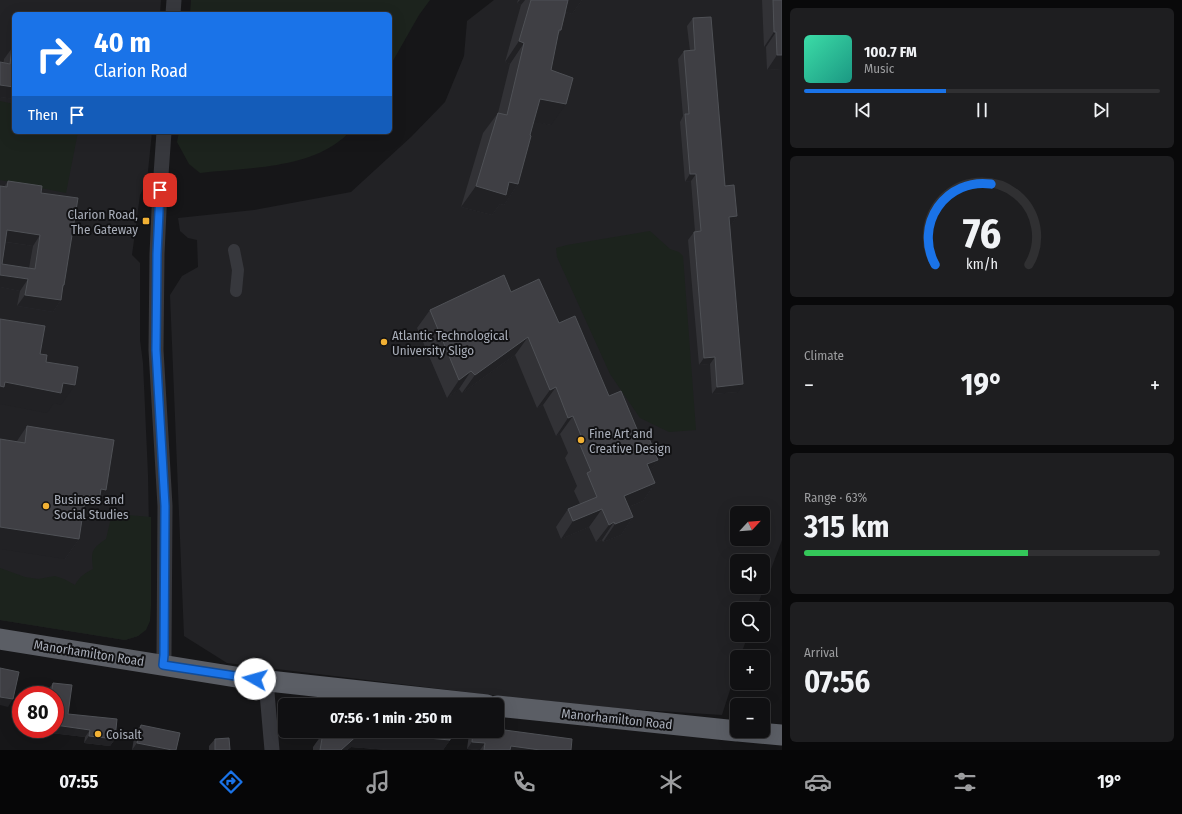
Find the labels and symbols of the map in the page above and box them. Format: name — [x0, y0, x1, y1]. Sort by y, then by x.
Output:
pin — [143, 173, 177, 207]
place label: Clarion Road, The Gateway — [68, 207, 138, 237]
marker: Clarion Road, The Gateway — [141, 216, 151, 226]
place label: Atlantic Technological University Sligo — [392, 328, 509, 358]
marker: Atlantic Technological University Sligo — [379, 337, 389, 347]
place label: Fine Art and Creative Design — [589, 426, 671, 456]
marker: Fine Art and Creative Design — [576, 435, 586, 445]
place label: Business and Social Studies — [54, 492, 129, 522]
marker: Business and Social Studies — [41, 501, 51, 511]
north arrow — [730, 506, 770, 546]
street label: Manorhamilton Road — [33, 637, 145, 669]
position arrow — [234, 658, 276, 700]
speed limit sign: 80 — [12, 686, 64, 738]
street label: Manorhamilton Road — [561, 706, 673, 732]
place label: Coisalt — [106, 727, 143, 742]
marker: Coisalt — [93, 729, 103, 739]

